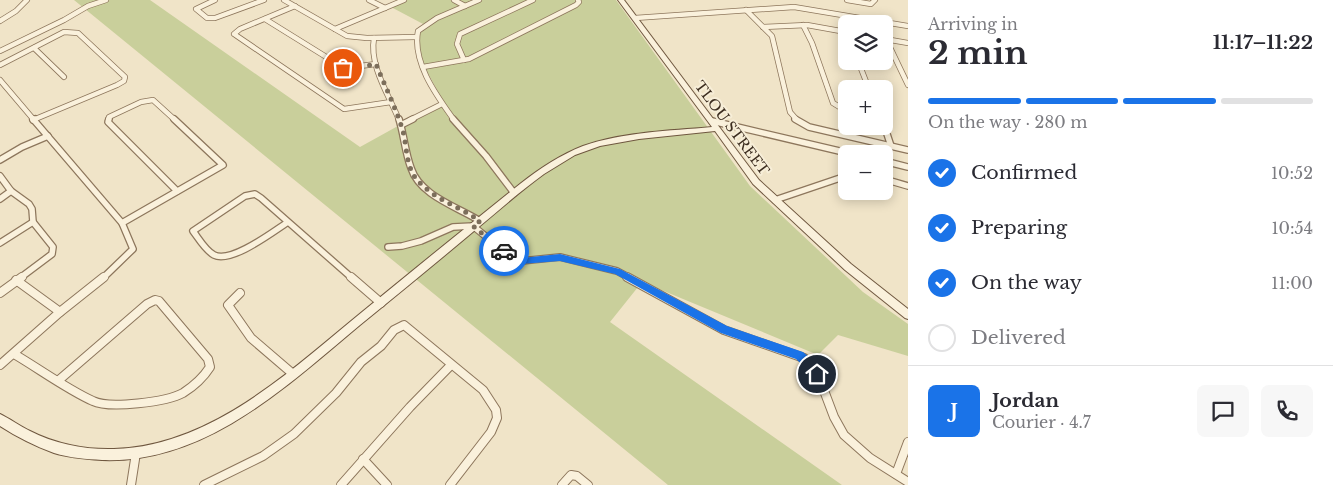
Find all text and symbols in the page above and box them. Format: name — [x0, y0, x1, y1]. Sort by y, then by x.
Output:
text: Arriving in — [928, 14, 1018, 34]
map controls — [838, 15, 893, 200]
button: layers — [838, 15, 893, 70]
text: 11:17–11:22 — [1213, 31, 1313, 54]
text: 2 min — [928, 33, 1028, 73]
pin — [322, 47, 364, 89]
icon: bag — [329, 54, 357, 82]
street label: TLOU STREET — [691, 77, 773, 179]
button: + — [838, 80, 893, 135]
text: On the way · 280 m — [928, 112, 1087, 132]
button: − — [838, 145, 893, 200]
icon: check — [928, 159, 956, 187]
text: Confirmed — [971, 161, 1077, 184]
text: 10:52 — [1271, 163, 1313, 183]
icon: check — [928, 214, 956, 242]
text: Preparing — [971, 216, 1067, 239]
text: 10:54 — [1271, 218, 1313, 238]
courier — [479, 226, 529, 276]
icon: car — [490, 237, 518, 265]
icon: check — [928, 269, 956, 297]
text: On the way — [971, 271, 1082, 294]
text: 11:00 — [1271, 273, 1313, 293]
text: Delivered — [971, 326, 1066, 349]
pin — [796, 353, 838, 395]
icon: home — [803, 360, 831, 388]
button: chat — [1197, 385, 1249, 437]
button: phone — [1261, 385, 1313, 437]
text: Jordan — [992, 389, 1059, 412]
text: J — [950, 399, 958, 422]
text: Courier · 4.7 — [992, 412, 1091, 432]

